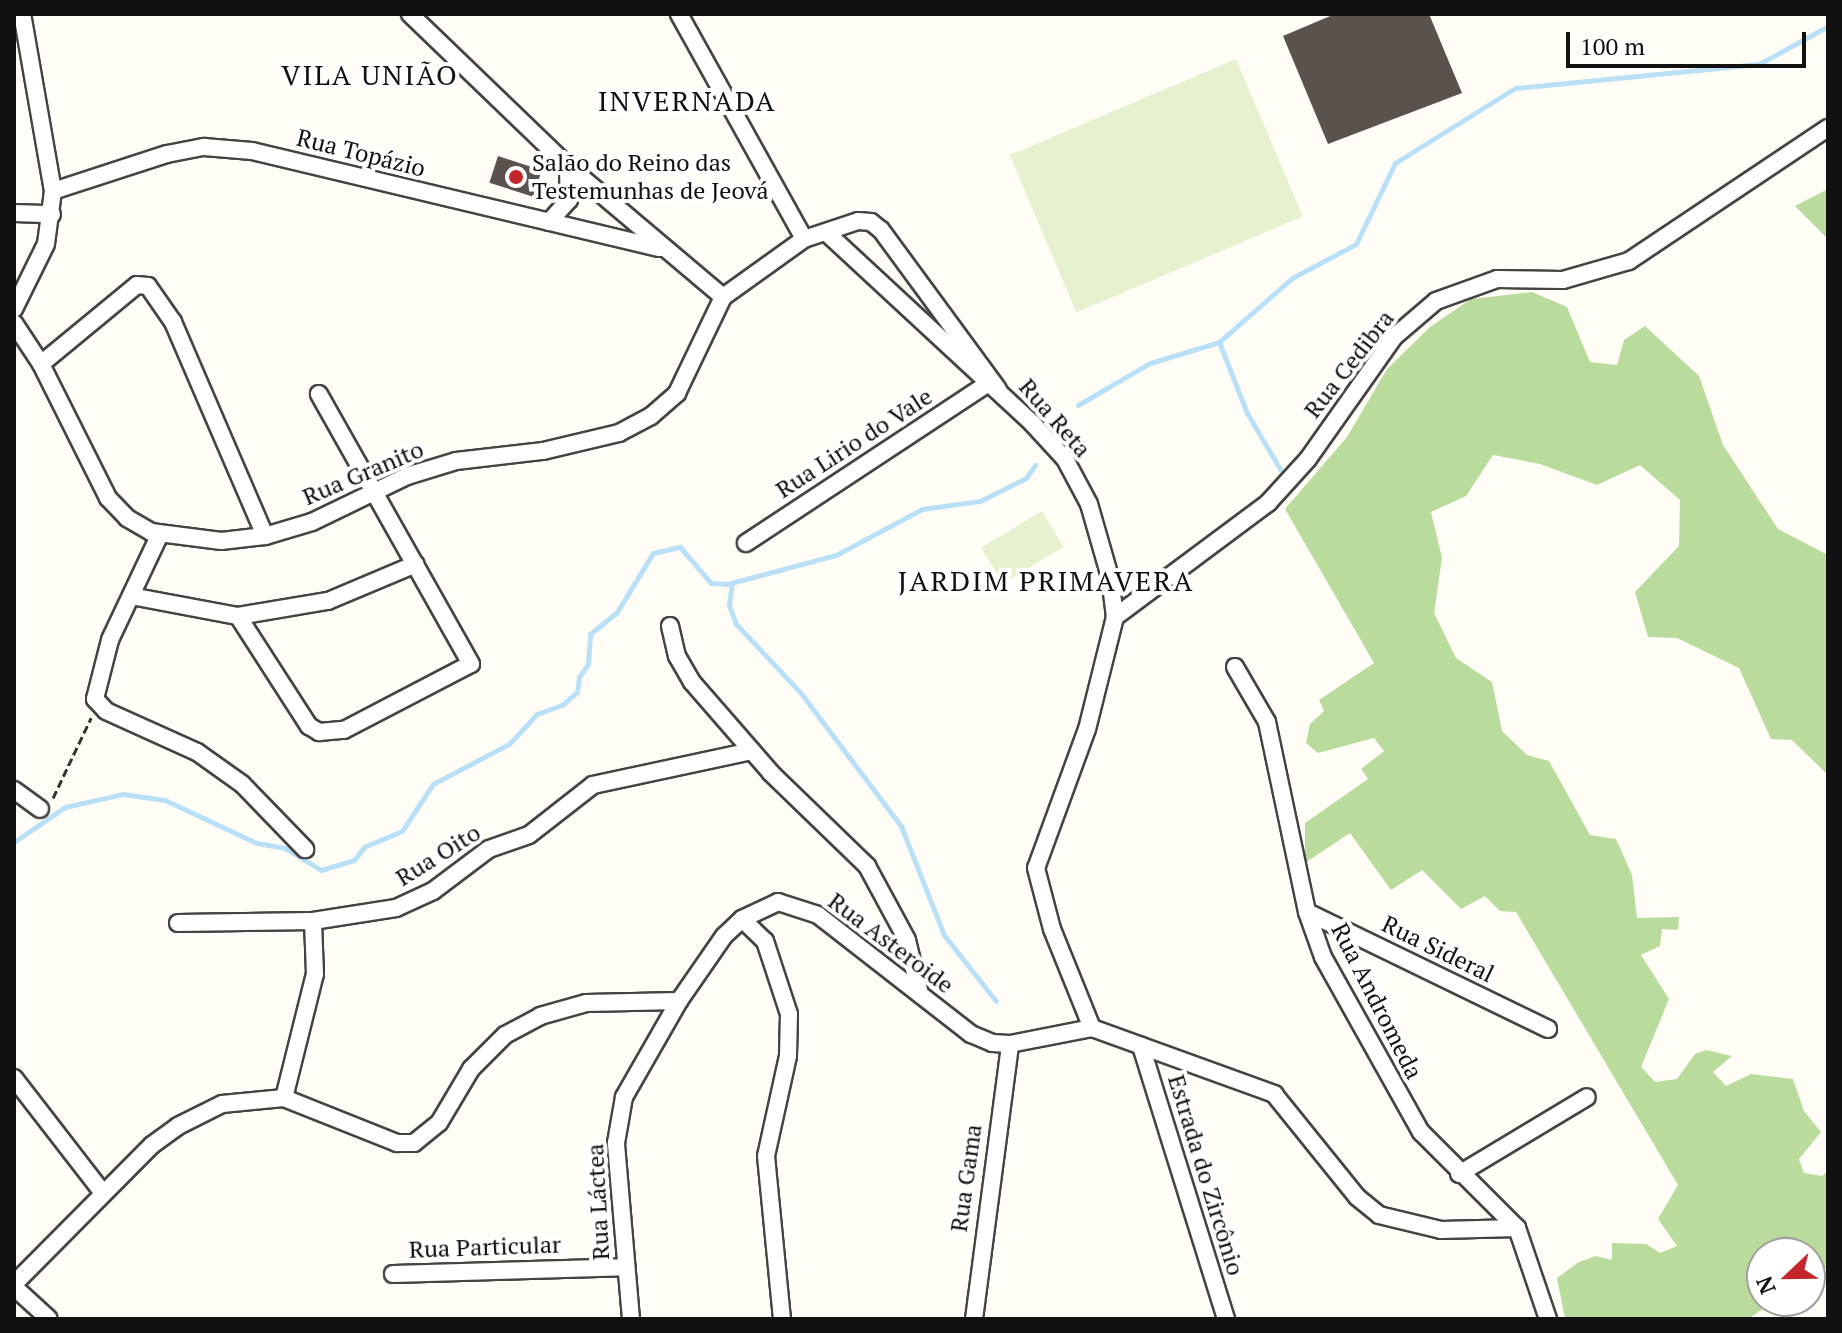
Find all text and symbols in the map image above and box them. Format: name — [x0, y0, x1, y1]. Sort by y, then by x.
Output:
scale bar — [1570, 16, 1810, 66]
text: 100 m — [1580, 30, 1645, 62]
district label: VILA UNIÃO — [281, 58, 459, 92]
district label: INVERNADA — [598, 84, 776, 118]
street label: Rua Topázio — [294, 123, 428, 183]
place label: Salão do Reino das Testemunhas de Jeová — [532, 149, 769, 205]
marker: Salão do Reino das Testemunhas de Jeová — [507, 168, 525, 186]
street label: Rua Cedibra — [1298, 304, 1400, 424]
street label: Rua Reta — [1013, 373, 1097, 463]
street label: Rua Lirio do Vale — [770, 382, 938, 504]
street label: Rua Granito — [298, 435, 428, 511]
district label: JARDIM PRIMAVERA — [898, 564, 1194, 598]
street label: Rua Oito — [390, 818, 486, 892]
street label: Rua Asteroide — [822, 886, 960, 1000]
street label: Rua Sideral — [1377, 910, 1499, 988]
street label: Rua Andromeda — [1325, 918, 1429, 1084]
street label: Estrada do Zircônio — [1162, 1071, 1250, 1279]
street label: Rua Gama — [944, 1122, 988, 1234]
street label: Rua Láctea — [581, 1143, 615, 1261]
street label: Rua Particular — [408, 1230, 562, 1264]
north arrow — [1746, 1237, 1826, 1317]
text: N — [1749, 1272, 1782, 1299]

